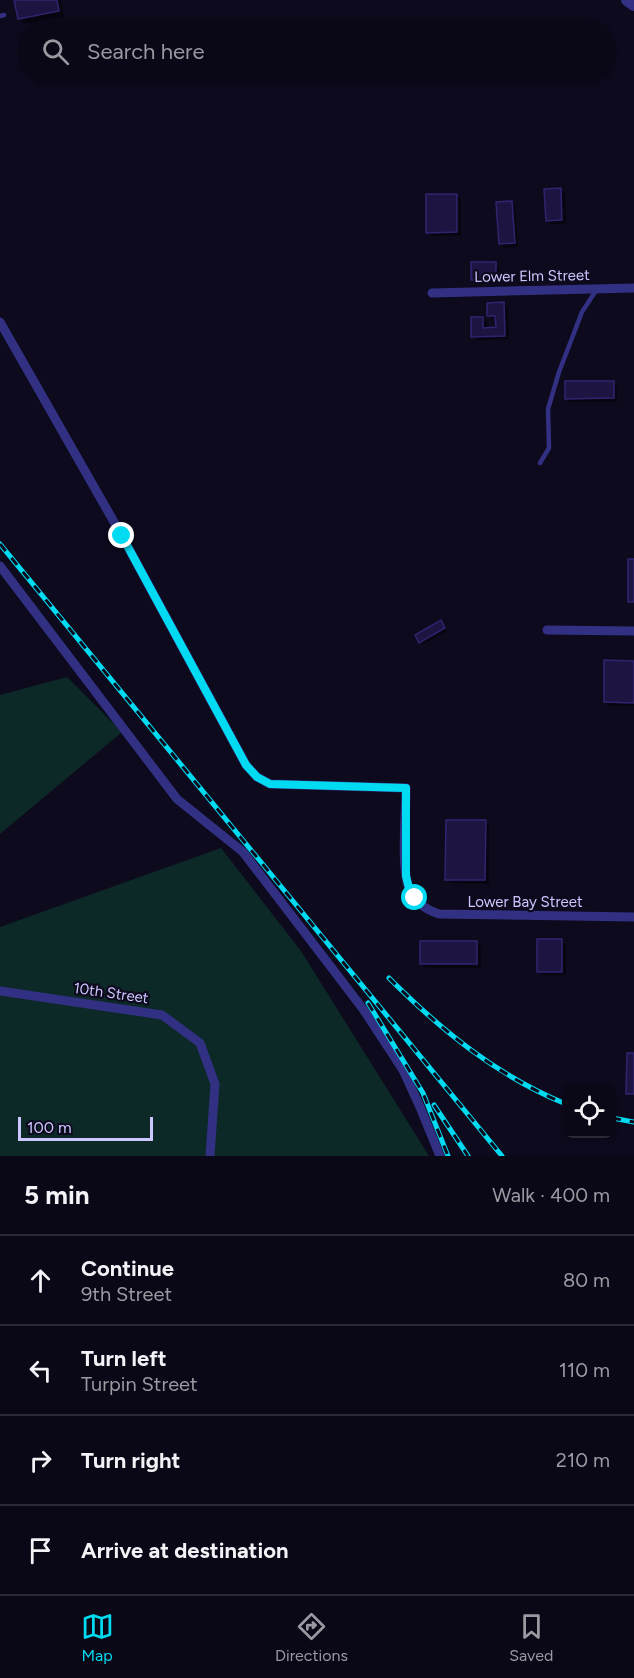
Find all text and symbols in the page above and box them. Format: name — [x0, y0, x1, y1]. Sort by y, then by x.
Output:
search box — [18, 18, 616, 84]
icon: search — [39, 35, 72, 68]
text: Search here — [87, 38, 205, 65]
street label: Lower Elm Street — [474, 266, 590, 286]
route end — [108, 522, 134, 548]
route start — [401, 884, 427, 910]
street label: Lower Bay Street — [467, 893, 583, 911]
street label: 10th Street — [72, 979, 150, 1007]
map controls — [562, 1084, 616, 1138]
button: locate — [562, 1084, 616, 1138]
scale bar — [18, 1114, 153, 1142]
text: 100 m — [27, 1118, 72, 1137]
text: 5 min — [24, 1179, 90, 1211]
text: Walk · 400 m — [492, 1183, 610, 1207]
text: Continue — [81, 1255, 174, 1282]
icon: ahead — [24, 1264, 57, 1297]
text: 80 m — [563, 1268, 610, 1292]
text: 9th Street — [81, 1282, 172, 1306]
text: Turn left — [81, 1345, 167, 1372]
icon: left — [24, 1354, 57, 1387]
text: 110 m — [559, 1358, 610, 1382]
text: Turpin Street — [81, 1372, 198, 1396]
icon: right — [24, 1444, 57, 1477]
text: Turn right — [81, 1447, 180, 1474]
text: 210 m — [556, 1448, 610, 1472]
icon: arrive — [24, 1534, 57, 1567]
text: Arrive at destination — [81, 1537, 289, 1564]
tab: Map — [81, 1610, 114, 1665]
tab: Directions — [275, 1610, 348, 1665]
tab: Saved — [509, 1610, 553, 1665]

